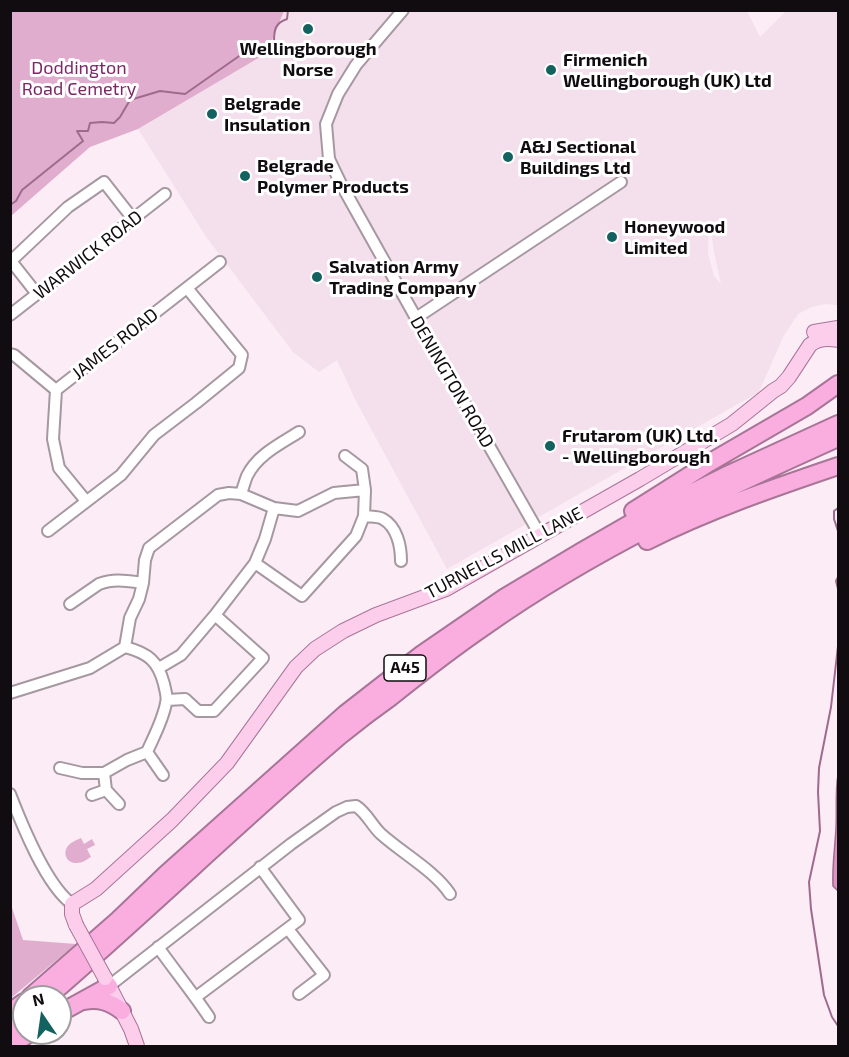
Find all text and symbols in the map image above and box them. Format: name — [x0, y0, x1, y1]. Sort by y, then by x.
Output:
marker: Wellingborough Norse — [301, 22, 315, 36]
place label: Wellingborough Norse — [240, 38, 376, 80]
place label: Firmenich Wellingborough (UK) Ltd — [563, 49, 772, 92]
park label: Doddington Road Cemetry — [22, 57, 136, 100]
marker: Firmenich Wellingborough (UK) Ltd — [544, 63, 558, 77]
place label: Belgrade Insulation — [224, 93, 310, 136]
marker: Belgrade Insulation — [205, 107, 219, 121]
place label: A&J Sectional Buildings Ltd — [520, 136, 636, 178]
marker: A&J Sectional Buildings Ltd — [501, 150, 515, 164]
place label: Belgrade Polymer Products — [257, 155, 409, 198]
marker: Belgrade Polymer Products — [238, 169, 252, 183]
street label: WARWICK ROAD — [29, 206, 147, 304]
place label: Honeywood Limited — [624, 216, 725, 258]
marker: Honeywood Limited — [605, 230, 619, 244]
place label: Salvation Army Trading Company — [329, 256, 476, 298]
marker: Salvation Army Trading Company — [310, 270, 324, 284]
street label: JAMES ROAD — [68, 304, 162, 384]
street label: DENINGTON ROAD — [406, 312, 498, 452]
place label: Frutarom (UK) Ltd. - Wellingborough — [562, 425, 718, 468]
marker: Frutarom (UK) Ltd. - Wellingborough — [543, 439, 557, 453]
street label: TURNELLS MILL LANE — [422, 502, 586, 604]
road number: A45 — [384, 655, 426, 681]
north arrow — [12, 985, 72, 1045]
text: N — [31, 988, 46, 1009]

